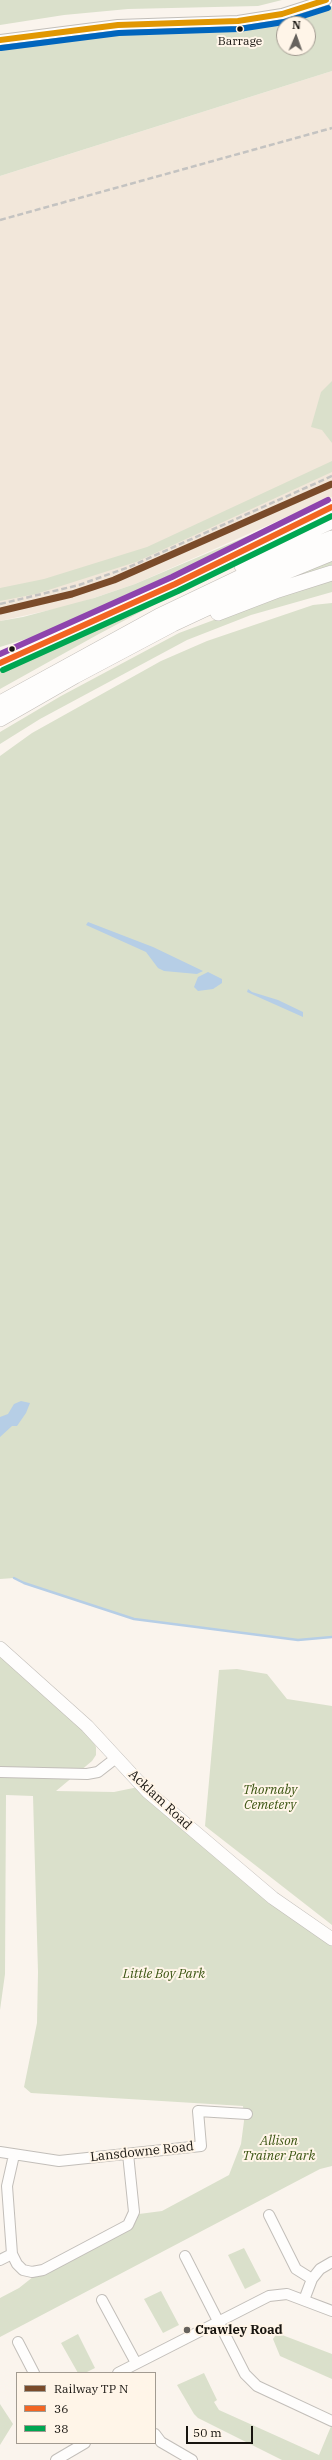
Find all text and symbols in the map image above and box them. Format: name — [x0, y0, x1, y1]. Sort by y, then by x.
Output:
north arrow — [276, 16, 316, 56]
text: N — [292, 18, 301, 32]
marker: Barrage — [235, 24, 245, 34]
place label: Barrage — [218, 35, 262, 49]
unlabelled marker — [7, 644, 17, 654]
street label: Acklam Road — [125, 1767, 195, 1833]
park label: Thornaby Cemetery — [243, 1782, 297, 1813]
park label: Little Boy Park — [123, 1966, 205, 1982]
park label: Allison Trainer Park — [243, 2133, 315, 2164]
street label: Lansdowne Road — [89, 2139, 195, 2165]
place label: Crawley Road — [195, 2322, 283, 2338]
marker: Crawley Road — [182, 2325, 192, 2335]
legend — [16, 2372, 156, 2444]
text: Railway TP N — [54, 2381, 128, 2396]
text: 36 — [54, 2401, 68, 2416]
scale bar — [188, 2418, 255, 2444]
text: 38 — [54, 2421, 68, 2436]
text: 50 m — [193, 2425, 222, 2440]

